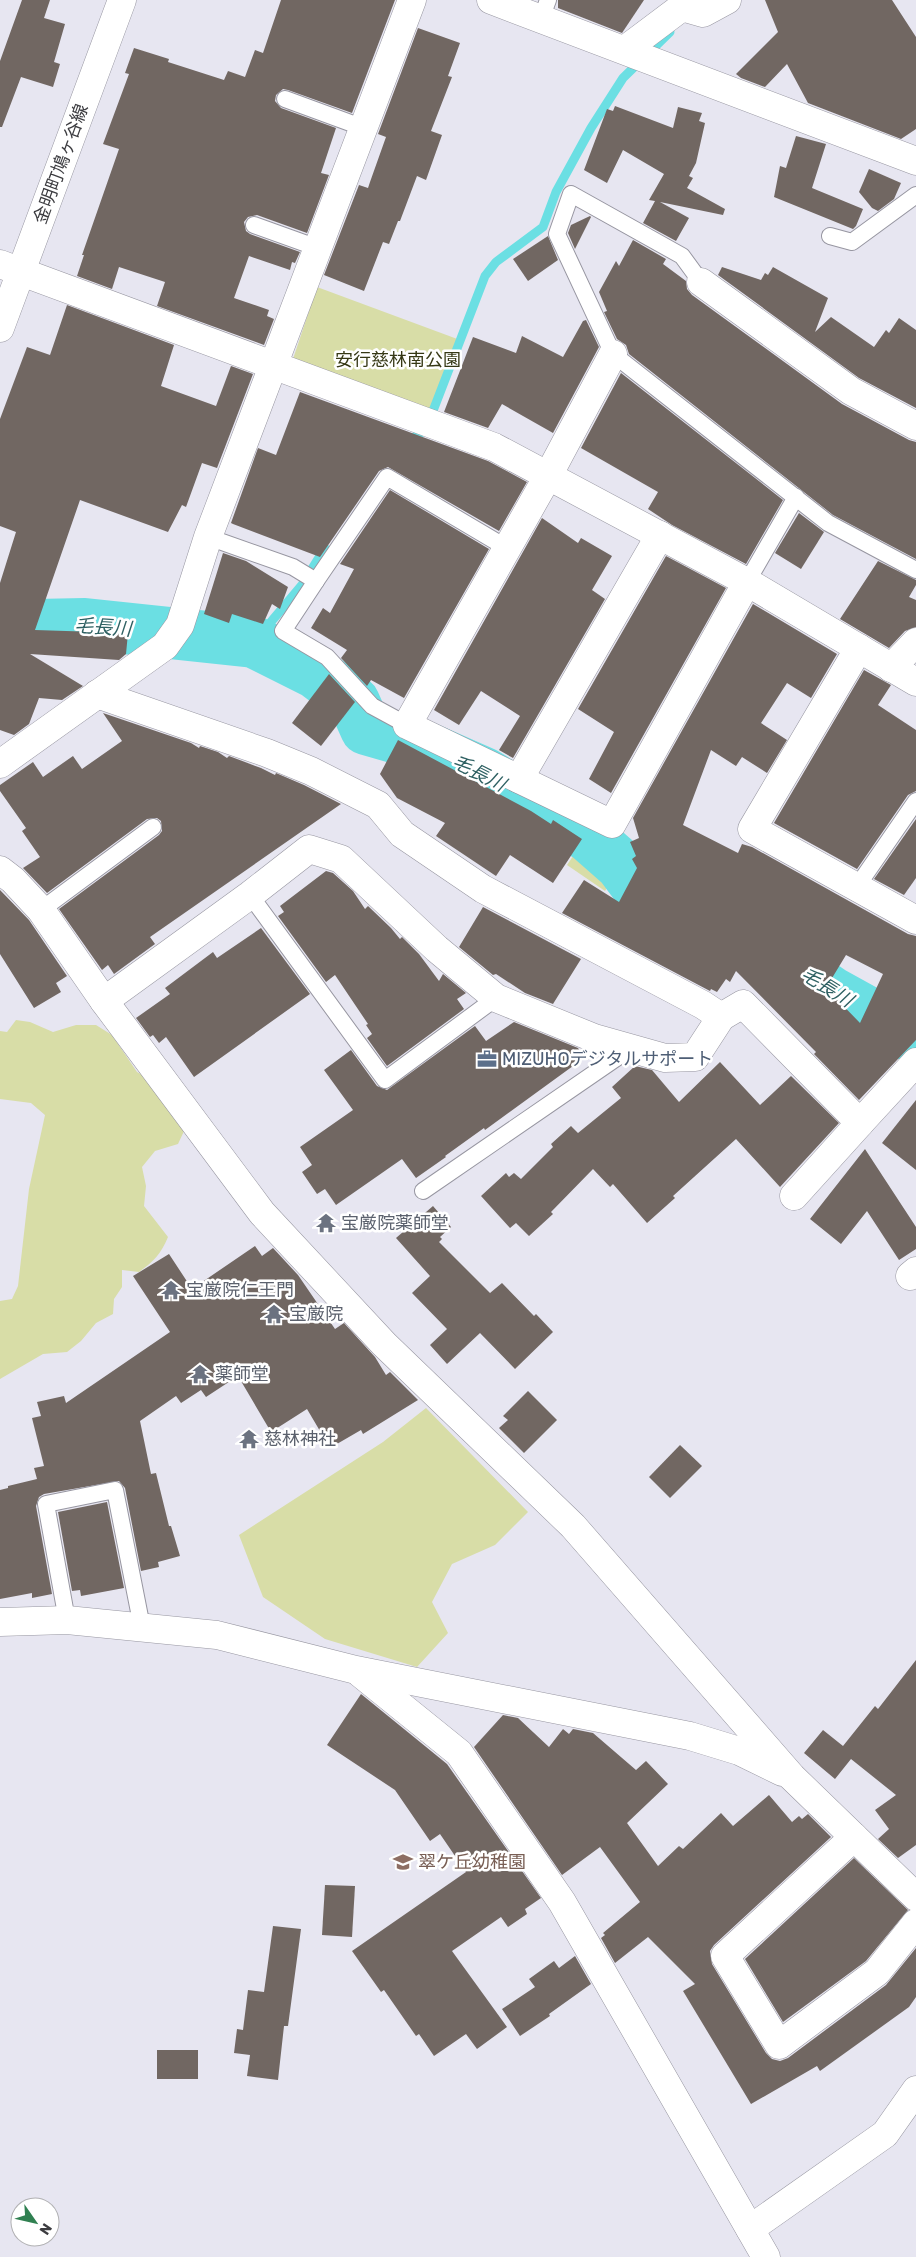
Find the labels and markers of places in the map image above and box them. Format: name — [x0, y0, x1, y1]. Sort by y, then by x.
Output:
office icon: MIZUHOデジタルサポート — [476, 1048, 498, 1070]
place label: MIZUHOデジタルサポート — [502, 1048, 713, 1070]
temple icon: 宝厳院薬師堂 — [315, 1212, 337, 1234]
place label: 宝厳院薬師堂 — [341, 1212, 449, 1234]
temple icon: 宝厳院仁王門 — [160, 1279, 182, 1301]
place label: 宝厳院仁王門 — [186, 1279, 294, 1301]
temple icon: 宝厳院 — [263, 1303, 285, 1325]
place label: 宝厳院 — [289, 1303, 343, 1325]
temple icon: 薬師堂 — [189, 1363, 211, 1385]
place label: 薬師堂 — [215, 1363, 269, 1385]
temple icon: 慈林神社 — [238, 1428, 260, 1450]
place label: 慈林神社 — [264, 1428, 336, 1450]
school or university icon: 翠ケ丘幼稚園 — [392, 1851, 414, 1873]
place label: 翠ケ丘幼稚園 — [418, 1851, 526, 1873]

